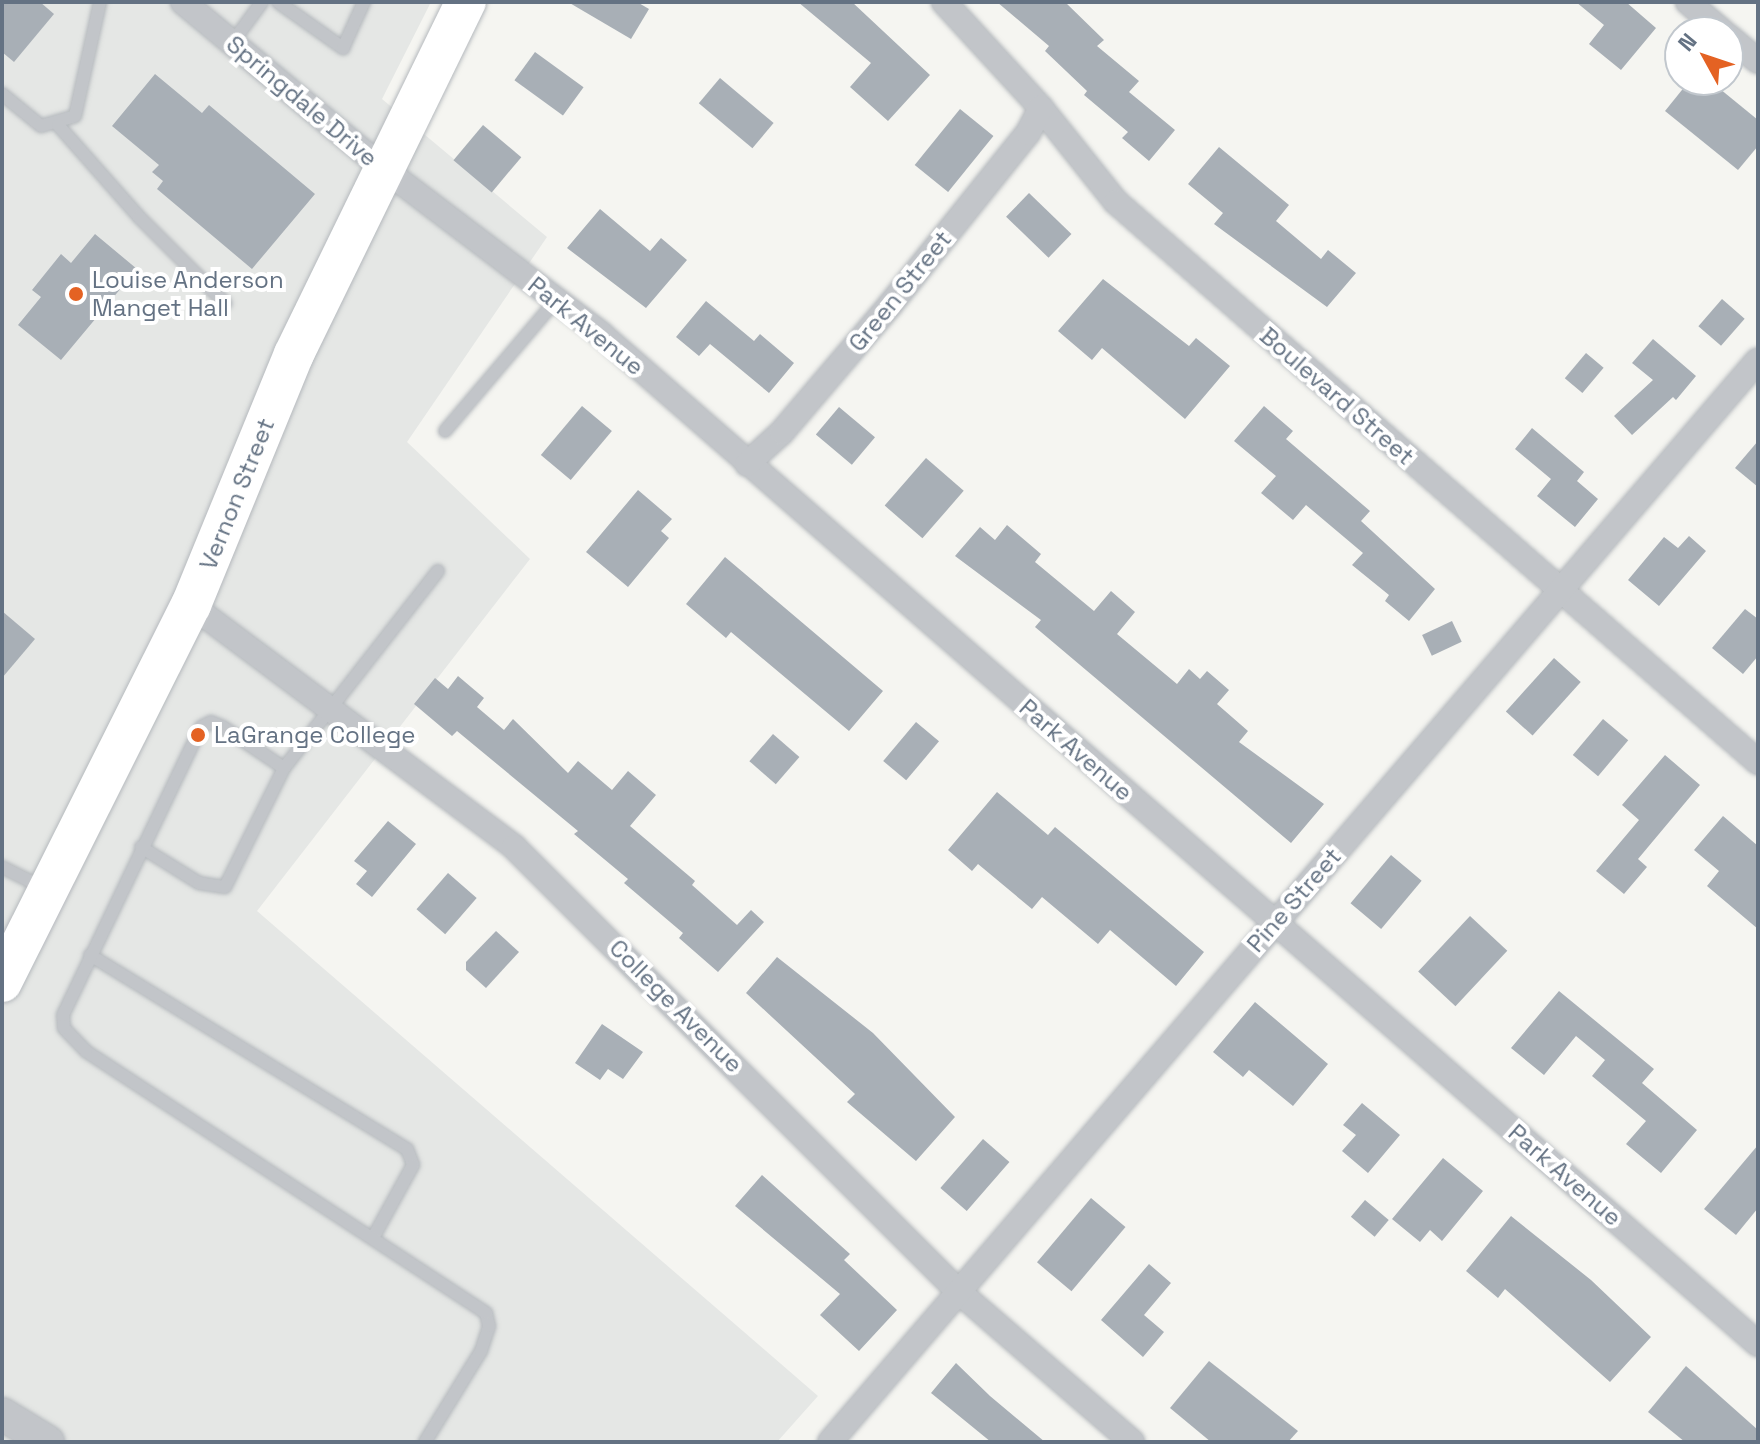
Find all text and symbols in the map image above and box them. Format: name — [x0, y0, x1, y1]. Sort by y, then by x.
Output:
north arrow — [1664, 16, 1744, 96]
text: N — [1672, 27, 1703, 57]
street label: Springdale Drive — [221, 29, 383, 173]
street label: Green Street — [843, 225, 957, 357]
place label: Louise Anderson Manget Hall — [92, 266, 284, 322]
street label: Park Avenue — [522, 270, 650, 382]
marker: Louise Anderson Manget Hall — [67, 285, 85, 303]
street label: Boulevard Street — [1254, 321, 1420, 471]
street label: Vernon Street — [193, 414, 281, 574]
street label: Park Avenue — [1013, 693, 1139, 807]
place label: LaGrange College — [214, 721, 416, 749]
marker: LaGrange College — [189, 726, 207, 744]
street label: Pine Street — [1241, 842, 1347, 958]
street label: College Avenue — [603, 933, 749, 1079]
street label: Park Avenue — [1502, 1118, 1628, 1232]

